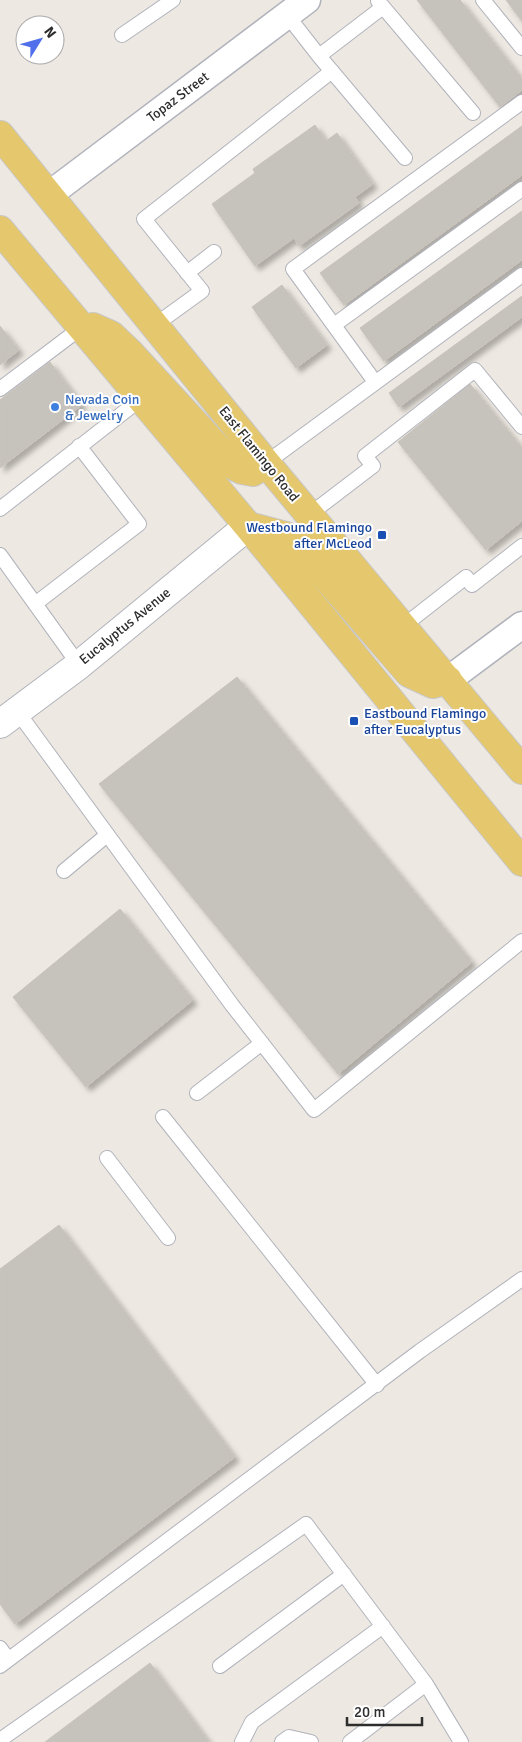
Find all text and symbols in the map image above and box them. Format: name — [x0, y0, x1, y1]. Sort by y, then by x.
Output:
north arrow — [15, 15, 65, 65]
text: N — [40, 23, 60, 41]
street label: Topaz Street — [144, 68, 212, 126]
place label: Nevada Coin & Jewelry — [65, 391, 139, 424]
marker: Nevada Coin & Jewelry — [49, 401, 61, 413]
street label: East Flamingo Road — [215, 403, 303, 505]
place label: Westbound Flamingo after McLeod — [246, 519, 372, 552]
marker: Westbound Flamingo after McLeod — [376, 529, 388, 541]
street label: Eucalyptus Avenue — [76, 584, 174, 668]
place label: Eastbound Flamingo after Eucalyptus — [364, 705, 486, 738]
marker: Eastbound Flamingo after Eucalyptus — [348, 715, 360, 727]
scale bar — [347, 1694, 422, 1726]
text: 20 m — [354, 1703, 385, 1721]

